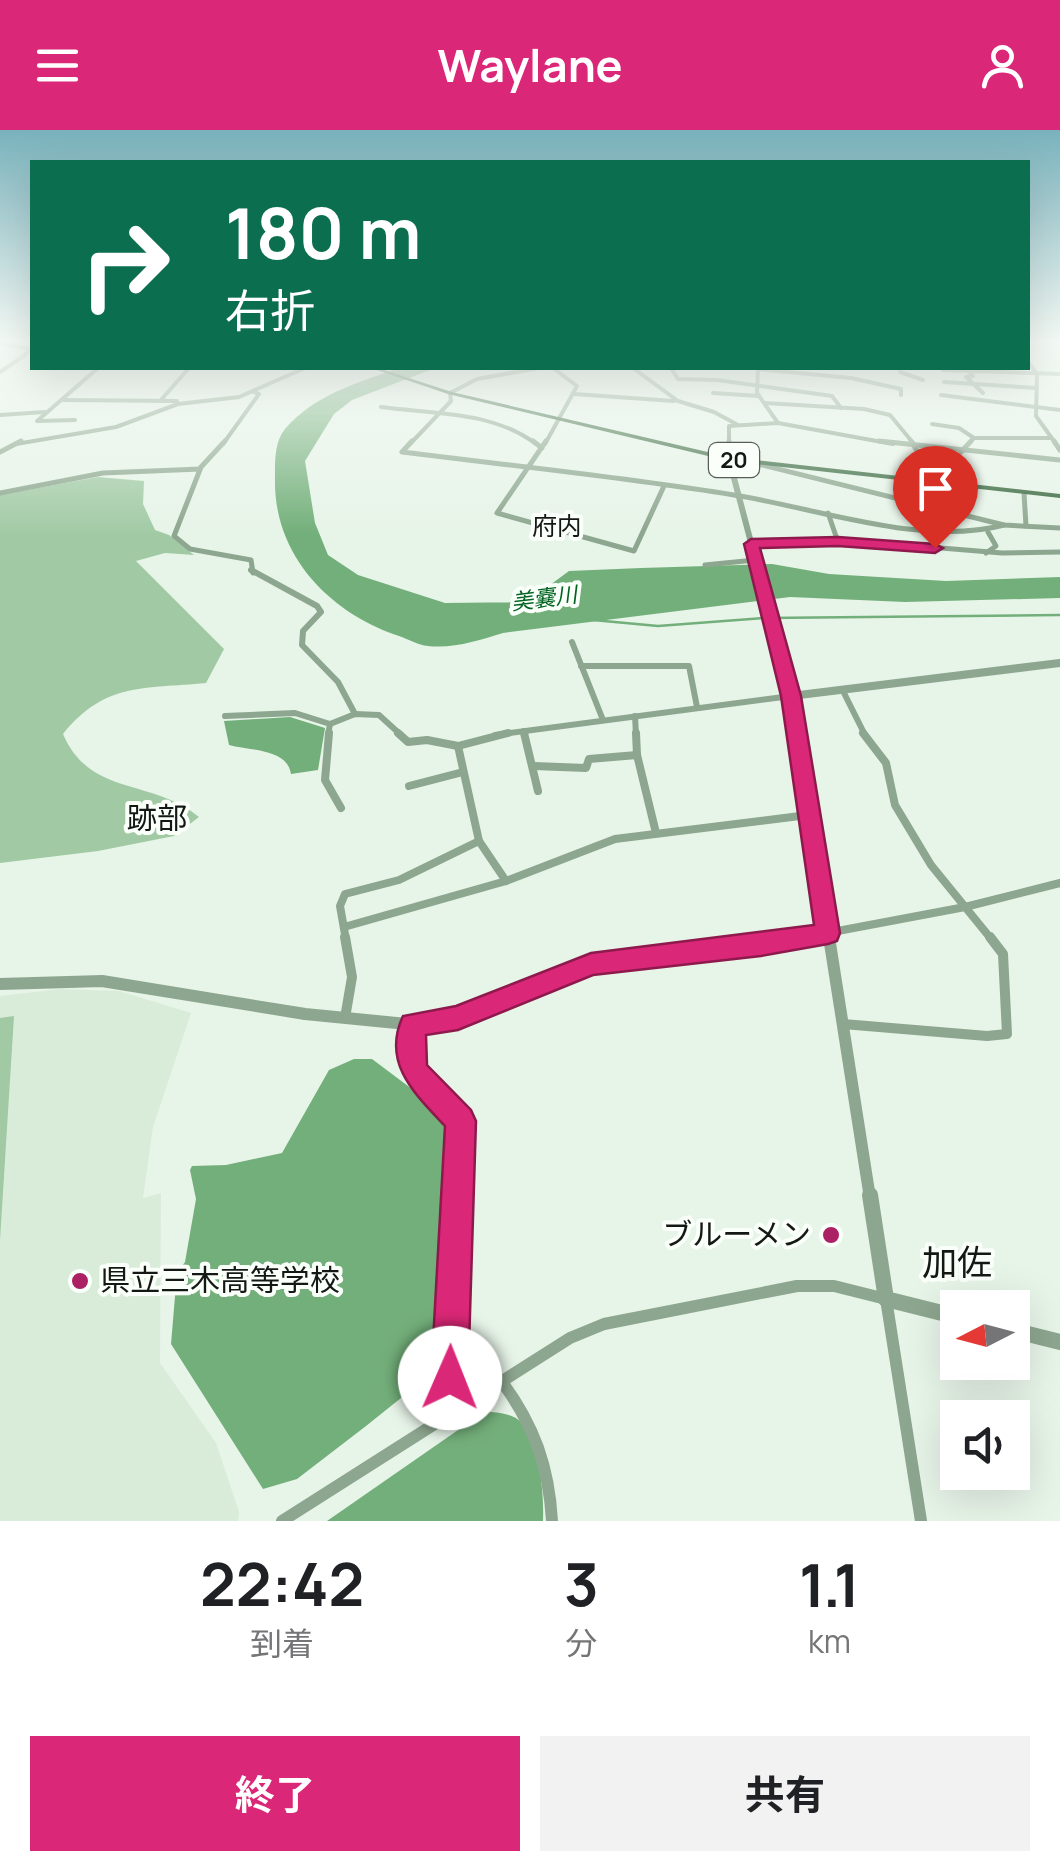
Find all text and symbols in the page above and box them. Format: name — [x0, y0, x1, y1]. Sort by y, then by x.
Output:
text: Waylane — [437, 34, 623, 96]
icon: menu — [30, 38, 85, 93]
icon: person — [975, 38, 1030, 93]
text: 180 m — [225, 184, 422, 280]
icon: right — [60, 200, 190, 330]
text: 右折 — [225, 279, 315, 341]
road number: 20 — [709, 443, 759, 477]
pin — [893, 446, 978, 549]
icon: arrive — [908, 461, 963, 516]
district label: 府内 — [532, 508, 582, 543]
water label: 美嚢川 — [509, 579, 581, 617]
district label: 跡部 — [127, 797, 187, 838]
place label: ブルーメン — [662, 1213, 811, 1254]
marker: ブルーメン — [820, 1224, 842, 1246]
district label: 加佐 — [922, 1238, 992, 1286]
place label: 県立三木高等学校 — [100, 1259, 340, 1300]
marker: 県立三木高等学校 — [69, 1270, 91, 1292]
north arrow — [940, 1290, 1030, 1380]
map controls — [940, 1290, 1030, 1490]
position arrow — [398, 1326, 502, 1430]
button: sound — [940, 1400, 1030, 1490]
text: 22:42 — [200, 1542, 364, 1624]
text: 3 — [564, 1542, 599, 1624]
text: 1.1 — [799, 1543, 860, 1625]
text: km — [808, 1619, 851, 1663]
text: 到着 — [250, 1621, 314, 1665]
text: 分 — [566, 1621, 598, 1665]
button: 終了 — [30, 1736, 520, 1851]
button: 共有 — [540, 1736, 1030, 1851]

